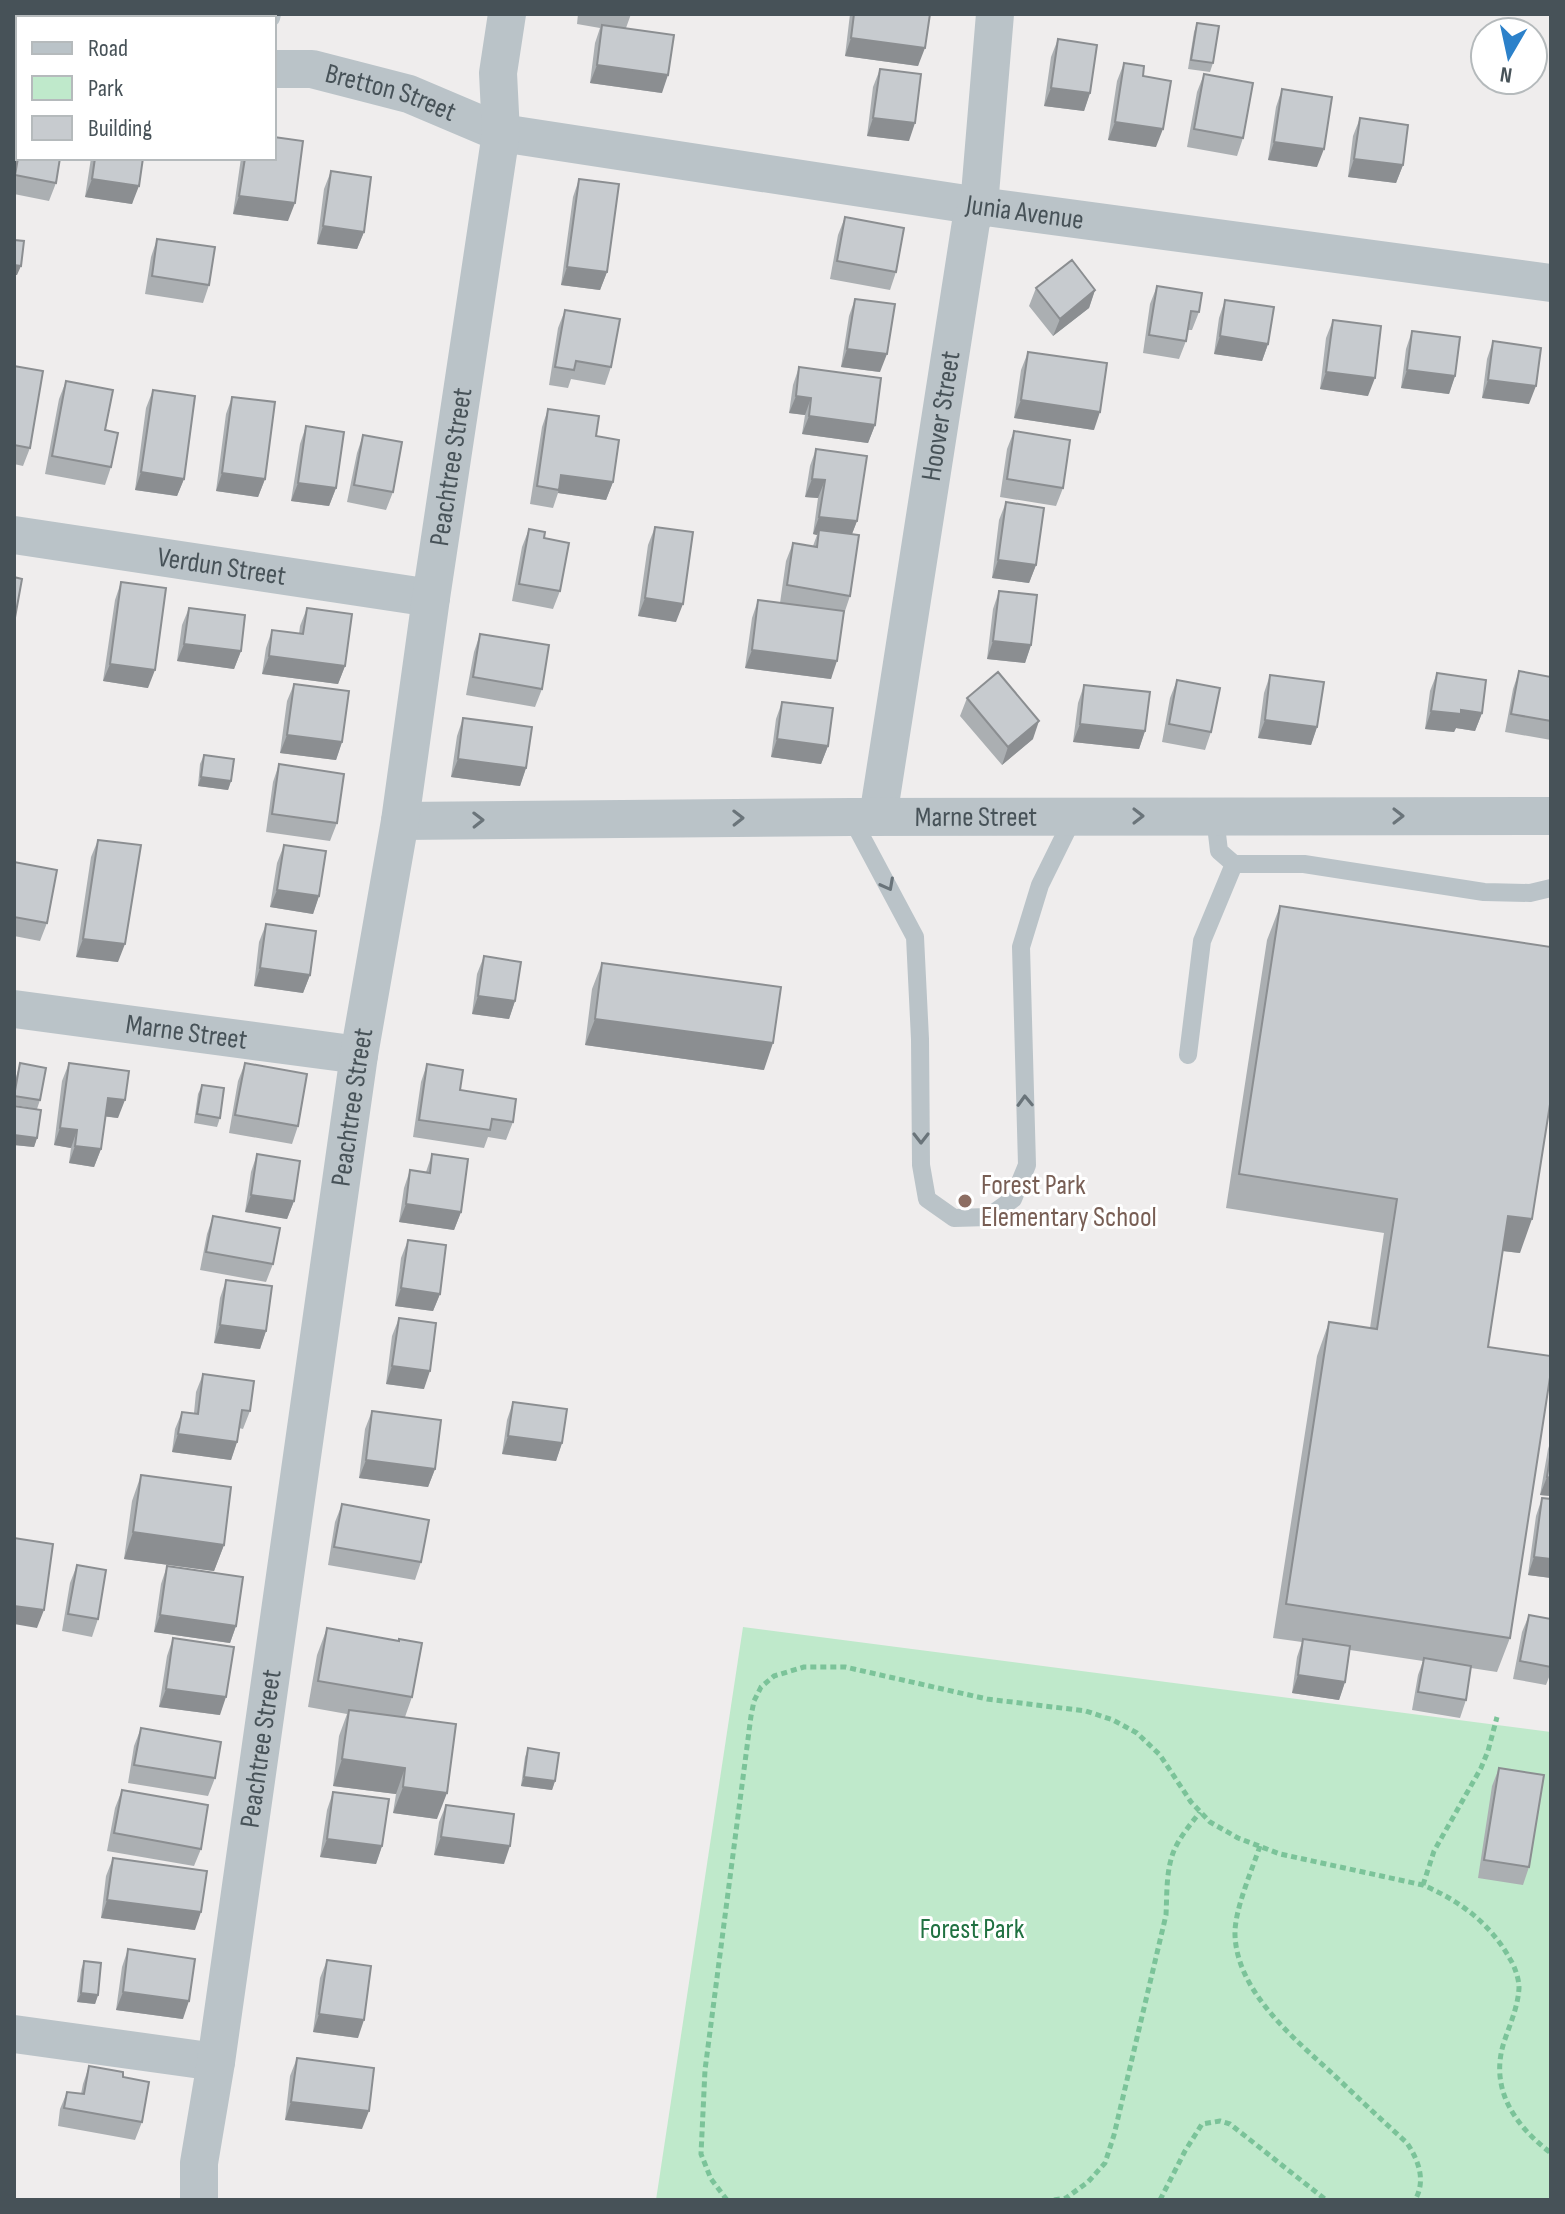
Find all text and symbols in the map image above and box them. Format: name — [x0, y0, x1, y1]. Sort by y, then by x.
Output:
legend — [16, 16, 276, 160]
north arrow — [1469, 16, 1549, 96]
text: Road — [88, 34, 128, 63]
street label: Bretton Street — [322, 57, 461, 128]
text: N — [1498, 60, 1514, 89]
text: Park — [88, 74, 123, 103]
text: Building — [88, 114, 152, 143]
street label: Junia Avenue — [963, 188, 1086, 236]
street label: Hoover Street — [914, 349, 967, 483]
street label: Peachtree Street — [423, 385, 479, 548]
street label: Verdun Street — [155, 540, 288, 592]
street label: Marne Street — [915, 800, 1037, 833]
one-way arrow — [1132, 807, 1145, 825]
one-way arrow — [1392, 807, 1405, 825]
one-way arrow — [732, 809, 745, 827]
one-way arrow — [472, 811, 485, 829]
one-way arrow — [878, 877, 893, 892]
street label: Marne Street — [124, 1008, 249, 1056]
street label: Peachtree Street — [324, 1025, 380, 1188]
one-way arrow — [1017, 1094, 1034, 1107]
one-way arrow — [912, 1132, 930, 1145]
place label: Forest Park Elementary School — [981, 1169, 1157, 1234]
marker: Forest Park Elementary School — [956, 1192, 974, 1210]
street label: Peachtree Street — [233, 1667, 288, 1830]
park label: Forest Park — [920, 1913, 1025, 1946]

